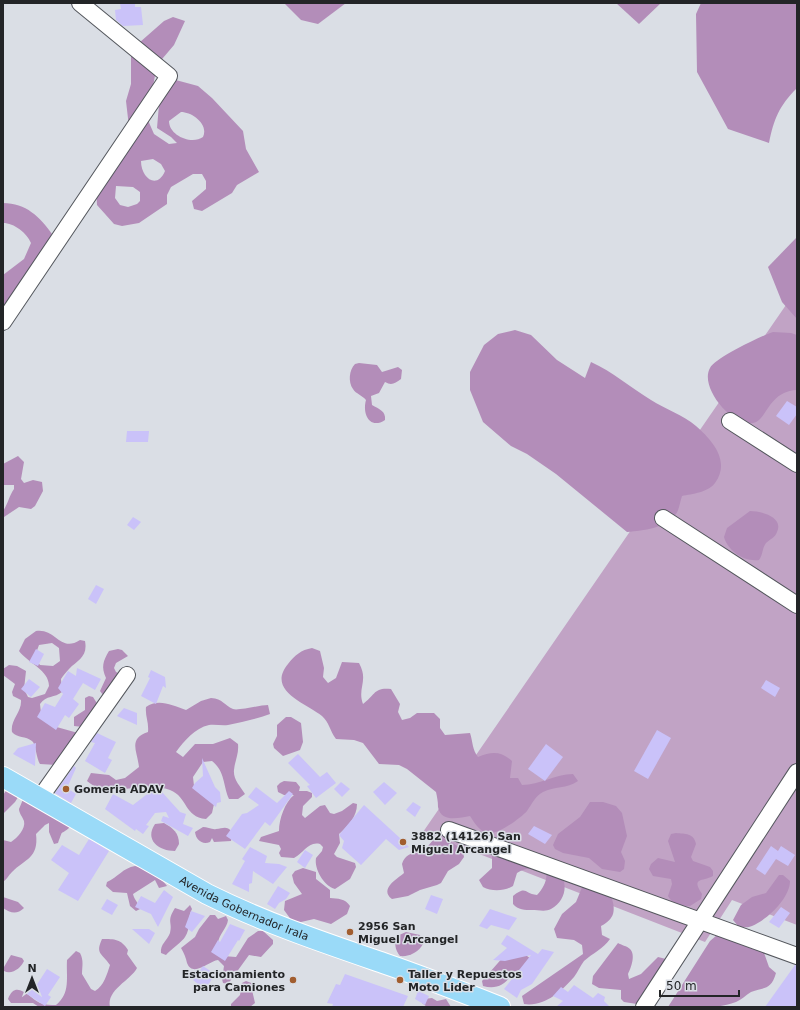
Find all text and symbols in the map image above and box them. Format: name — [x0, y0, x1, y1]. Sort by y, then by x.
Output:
place label: Gomeria ADAV — [74, 783, 164, 796]
marker: Gomeria ADAV — [61, 784, 71, 794]
place label: 3882 (14126) San Miguel Arcangel — [411, 830, 521, 856]
marker: 3882 (14126) San Miguel Arcangel — [398, 837, 408, 847]
street label: Avenida Gobernador Irala — [177, 873, 311, 943]
place label: 2956 San Miguel Arcangel — [358, 920, 458, 946]
marker: 2956 San Miguel Arcangel — [345, 927, 355, 937]
north arrow — [12, 958, 52, 998]
text: N — [27, 962, 37, 975]
place label: Estacionamiento para Camiones — [182, 968, 285, 994]
place label: Taller y Repuestos Moto Lider — [408, 968, 522, 994]
scale bar — [660, 972, 739, 998]
marker: Estacionamiento para Camiones — [288, 975, 298, 985]
marker: Taller y Repuestos Moto Lider — [395, 975, 405, 985]
text: 50 m — [666, 979, 697, 993]

